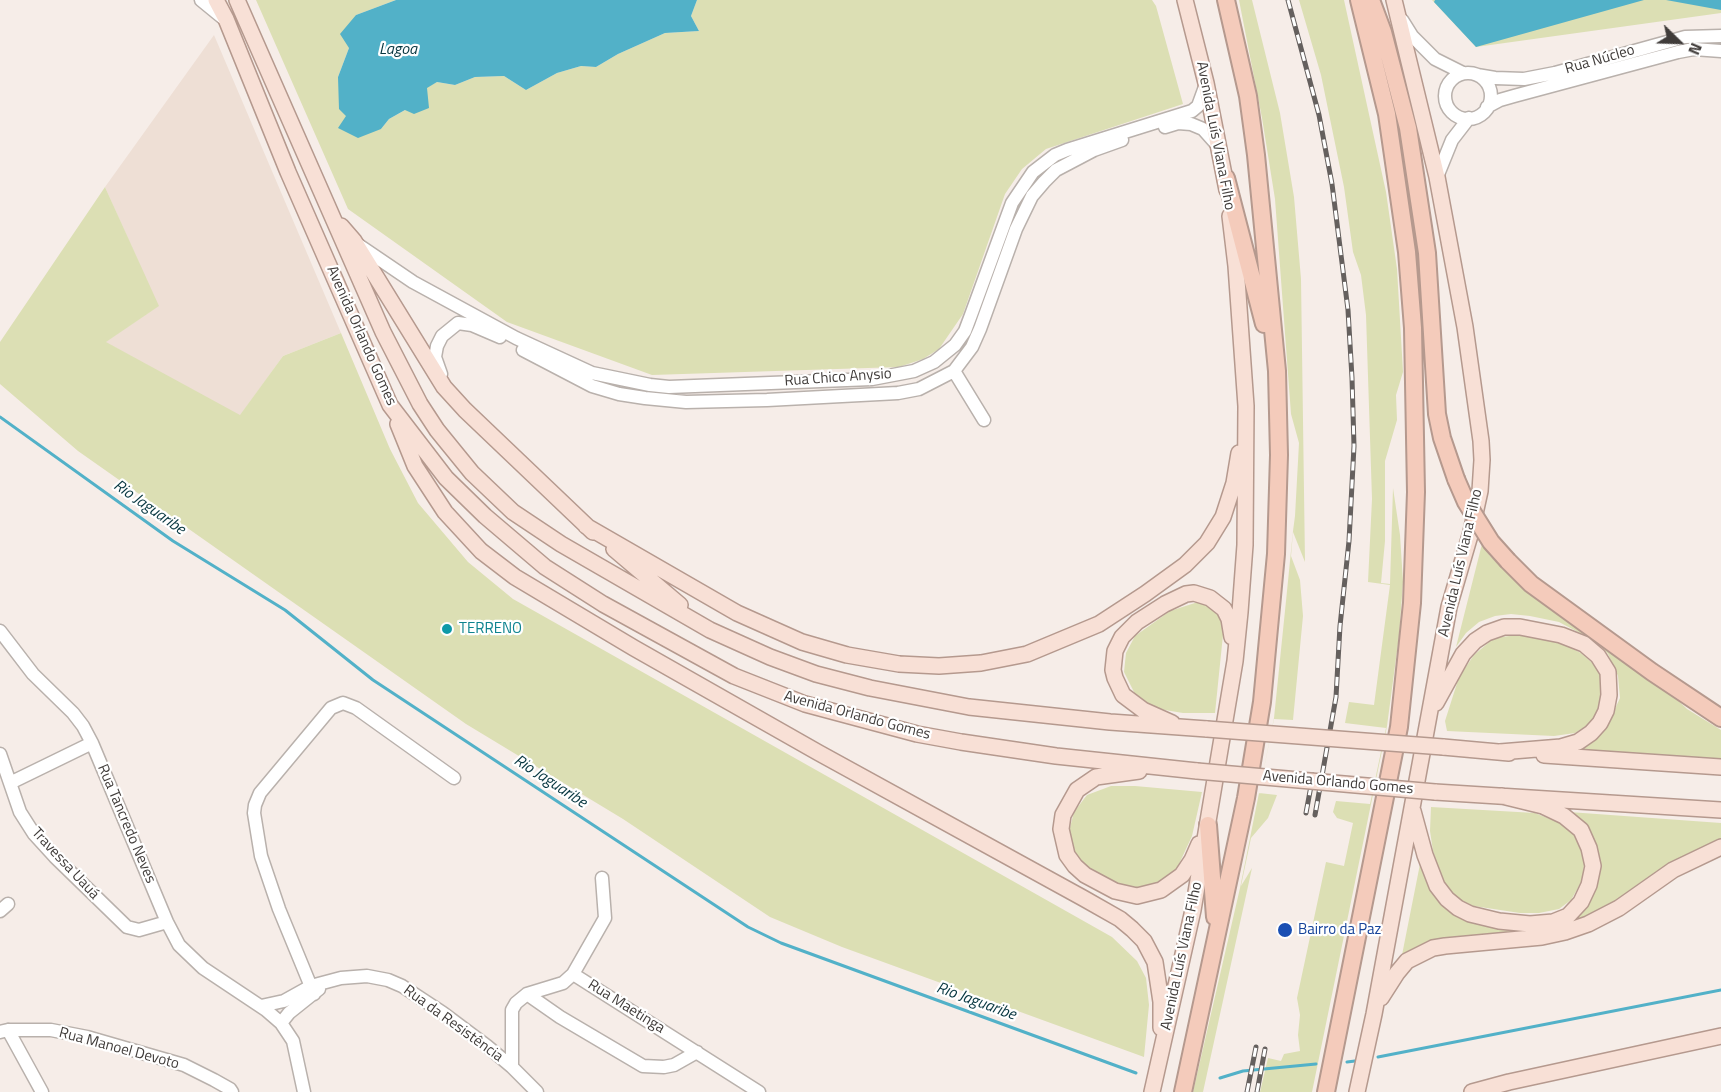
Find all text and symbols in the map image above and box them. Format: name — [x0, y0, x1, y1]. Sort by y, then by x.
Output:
north arrow — [1649, 12, 1709, 72]
text: N — [1682, 39, 1709, 59]
water label: Lagoa — [379, 40, 417, 60]
street label: Rua Núcleo — [1563, 41, 1637, 79]
street label: Avenida Luís Viana Filho — [1192, 60, 1238, 212]
street label: Avenida Orlando Gomes — [322, 263, 400, 409]
street label: Rua Chico Anysio — [784, 365, 892, 391]
water label: Rio Jaguaribe — [109, 476, 189, 540]
street label: Avenida Luís Viana Filho — [1435, 487, 1487, 639]
place label: TERRENO — [459, 620, 522, 638]
marker: TERRENO — [440, 622, 454, 636]
street label: Avenida Orlando Gomes — [782, 688, 932, 744]
water label: Rio Jaguaribe — [510, 751, 590, 813]
street label: Rua Tancredo Neves — [93, 762, 159, 886]
street label: Avenida Orlando Gomes — [1262, 767, 1414, 799]
street label: Travessa Uauá — [27, 824, 103, 904]
street label: Avenida Luís Viana Filho — [1157, 880, 1207, 1032]
marker: Bairro da Paz — [1276, 921, 1294, 939]
place label: Bairro da Paz — [1298, 921, 1381, 939]
street label: Rua Maetinga — [584, 976, 668, 1038]
water label: Rio Jaguaribe — [934, 979, 1018, 1025]
street label: Rua da Resistência — [400, 982, 506, 1066]
street label: Rua Manoel Devoto — [57, 1024, 181, 1074]

